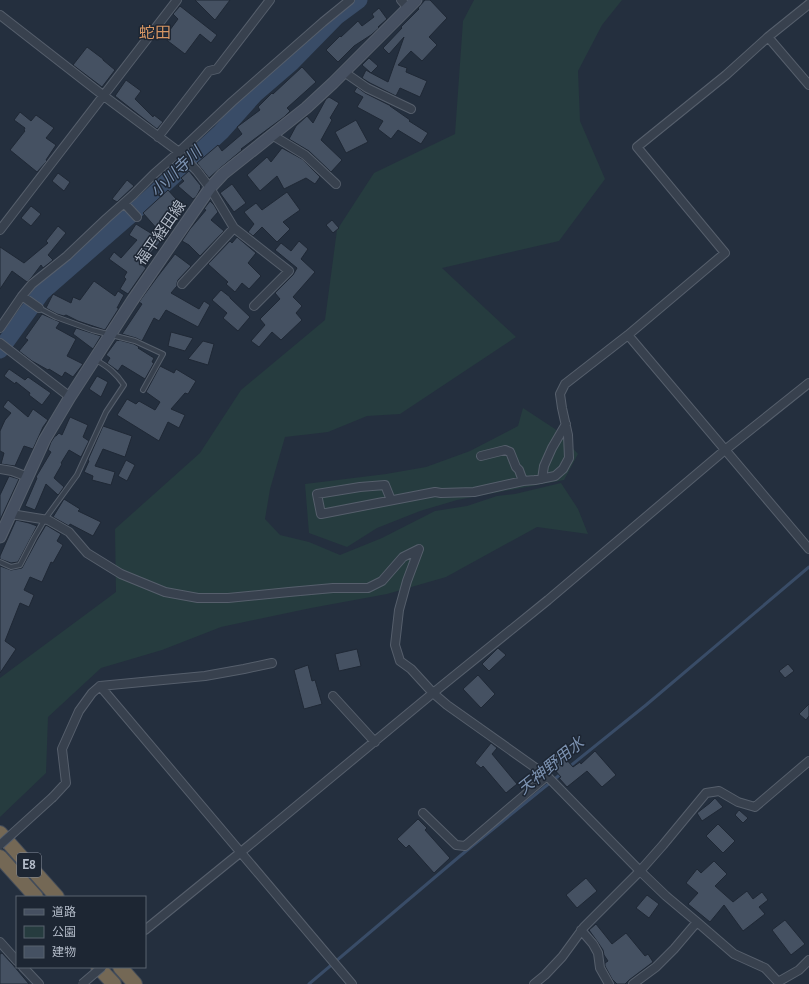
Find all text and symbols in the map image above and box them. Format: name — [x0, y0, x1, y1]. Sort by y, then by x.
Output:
district label: 蛇田 — [139, 25, 171, 41]
water label: 小川寺川 — [147, 142, 206, 200]
street label: 福平経田線 — [133, 197, 189, 268]
water label: 天神野用水 — [514, 733, 589, 797]
road number: E8 — [17, 853, 41, 877]
legend — [16, 896, 146, 968]
text: 道路 — [52, 905, 76, 918]
text: 公園 — [52, 926, 76, 938]
text: 建物 — [52, 945, 76, 958]

